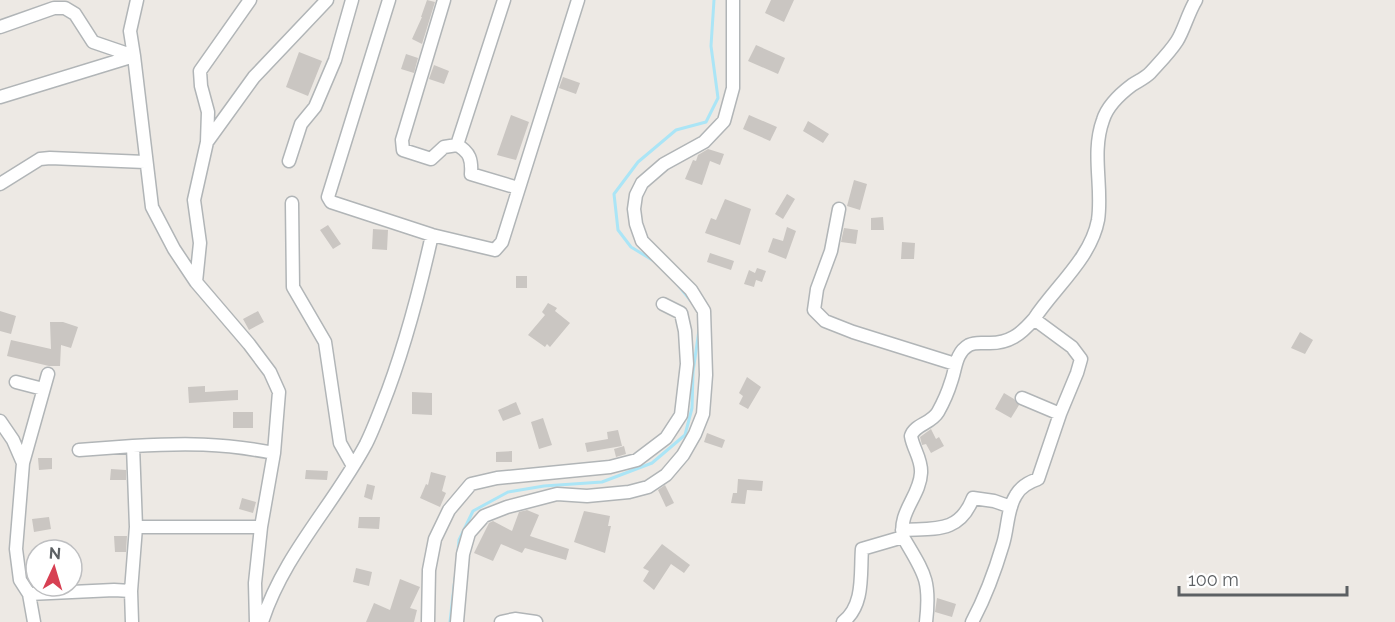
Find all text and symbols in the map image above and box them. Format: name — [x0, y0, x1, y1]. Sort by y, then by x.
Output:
north arrow — [24, 538, 84, 598]
text: N — [48, 544, 62, 563]
scale bar — [1179, 559, 1347, 597]
text: 100 m — [1188, 569, 1239, 590]

